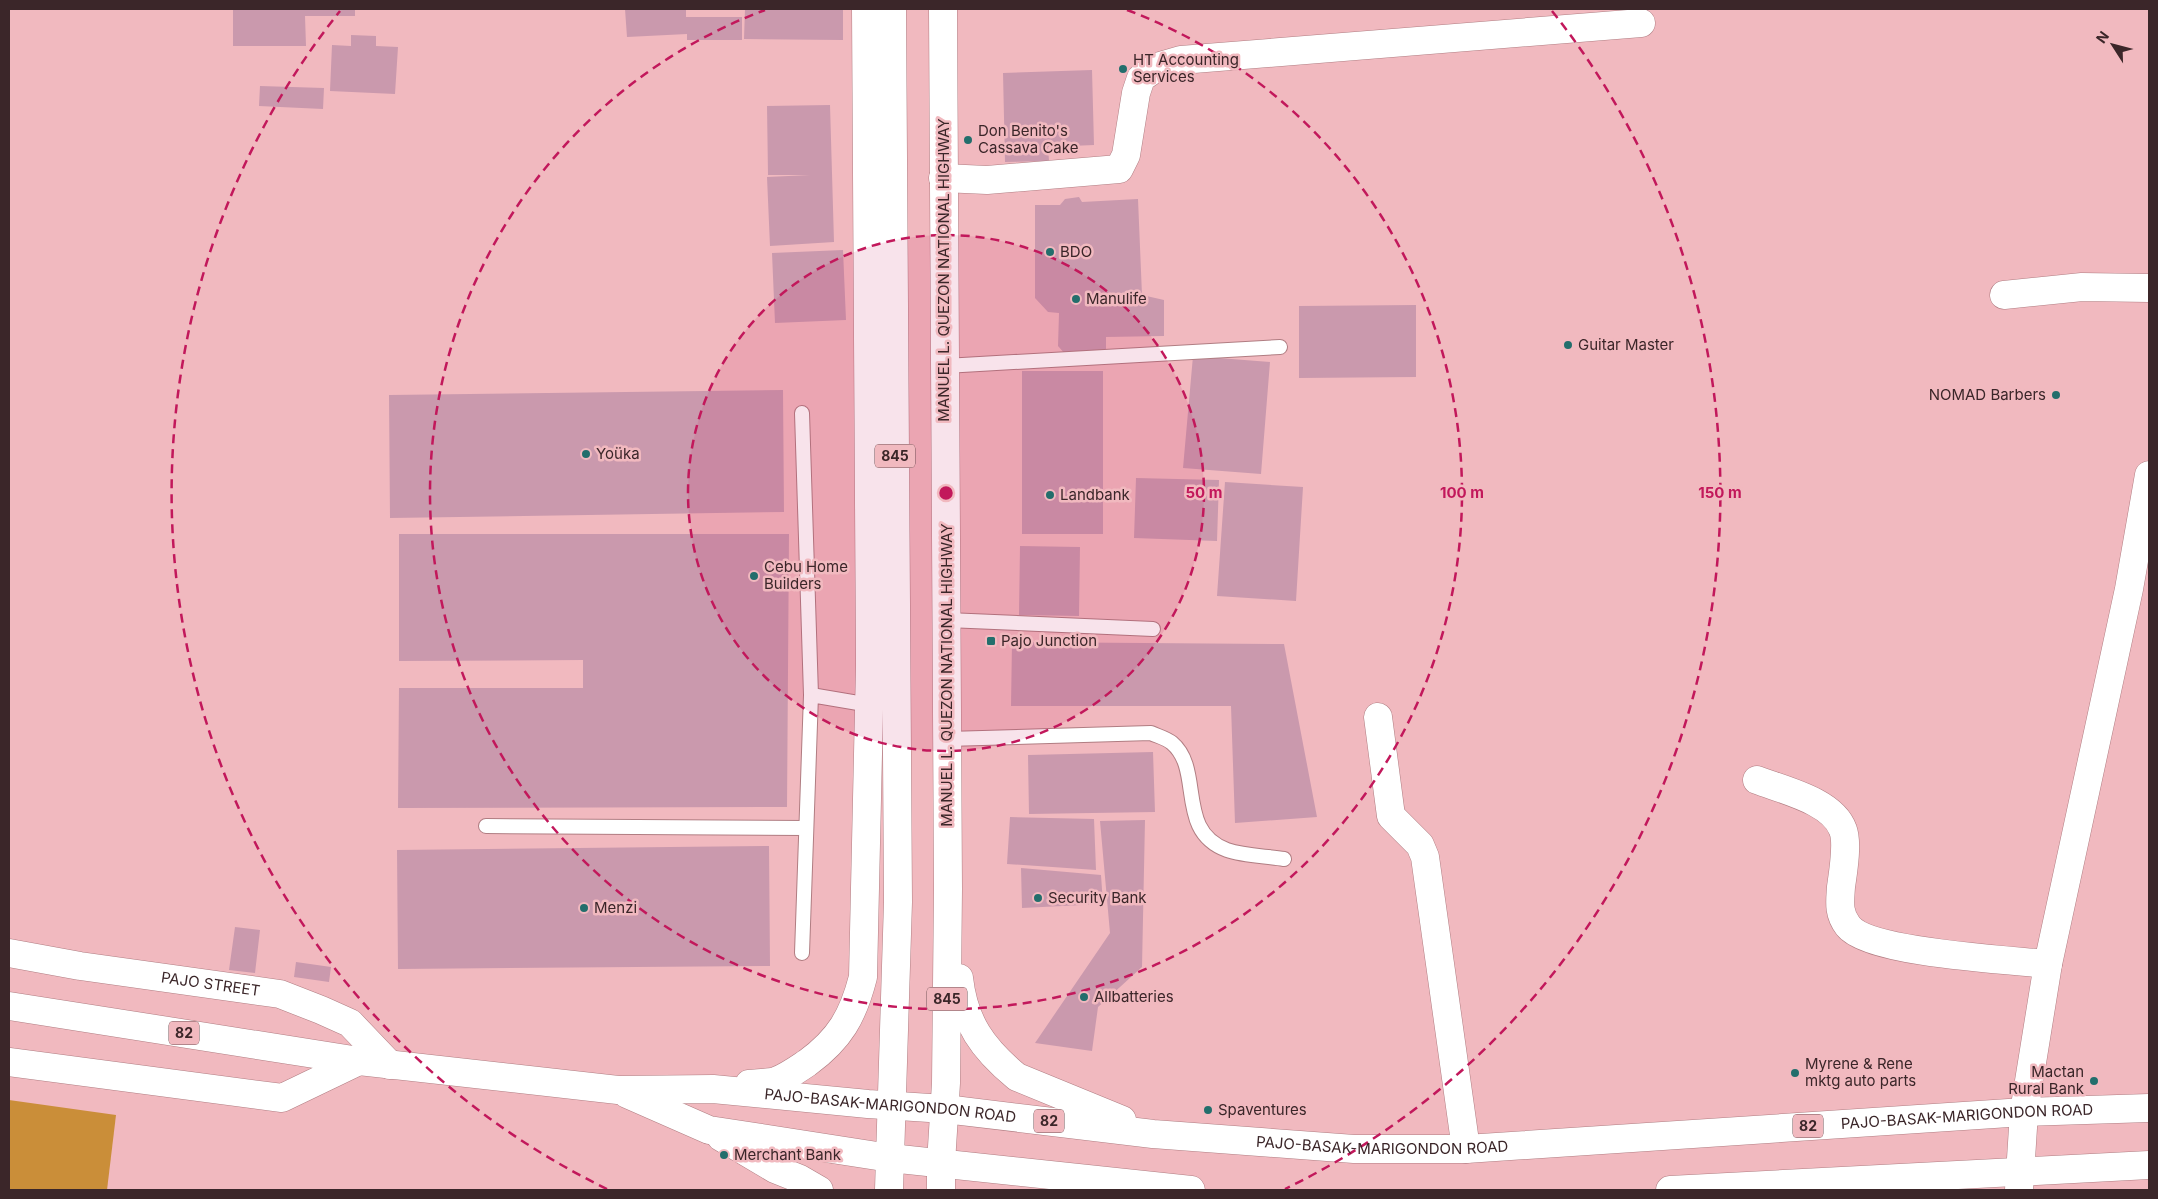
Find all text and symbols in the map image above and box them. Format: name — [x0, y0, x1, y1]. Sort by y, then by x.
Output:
north arrow — [2088, 20, 2138, 70]
text: N — [2092, 28, 2112, 46]
place label: HT Accounting Services — [1133, 50, 1239, 86]
marker: HT Accounting Services — [1117, 63, 1129, 75]
street label: MANUEL L. QUEZON NATIONAL HIGHWAY — [934, 118, 953, 422]
place label: Don Benito's Cassava Cake — [978, 121, 1078, 157]
marker: Don Benito's Cassava Cake — [962, 134, 974, 146]
place label: BDO — [1060, 242, 1092, 261]
marker: BDO — [1044, 246, 1056, 258]
place label: Manulife — [1086, 289, 1147, 308]
marker: Manulife — [1070, 293, 1082, 305]
place label: Guitar Master — [1578, 335, 1674, 354]
marker: Guitar Master — [1562, 339, 1574, 351]
place label: NOMAD Barbers — [1929, 385, 2046, 404]
marker: NOMAD Barbers — [2050, 389, 2062, 401]
place label: Yoüka — [596, 444, 640, 463]
road number: 845 — [875, 444, 915, 468]
marker: Yoüka — [580, 448, 592, 460]
text: 50 m — [1186, 483, 1222, 502]
text: 100 m — [1440, 483, 1484, 502]
text: 150 m — [1698, 483, 1742, 502]
centre of rings — [937, 484, 955, 502]
place label: Landbank — [1060, 485, 1131, 504]
marker: Landbank — [1044, 489, 1056, 501]
street label: MANUEL L. QUEZON NATIONAL HIGHWAY — [937, 523, 956, 827]
place label: Cebu Home Builders — [764, 557, 848, 593]
marker: Cebu Home Builders — [748, 570, 760, 582]
place label: Pajo Junction — [1001, 631, 1097, 650]
marker: Pajo Junction — [985, 635, 997, 647]
place label: Security Bank — [1048, 888, 1147, 907]
marker: Security Bank — [1032, 892, 1044, 904]
place label: Menzi — [594, 898, 637, 917]
marker: Menzi — [578, 902, 590, 914]
street label: PAJO STREET — [160, 967, 261, 1000]
place label: Allbatteries — [1094, 987, 1174, 1006]
road number: 845 — [927, 988, 967, 1011]
marker: Allbatteries — [1078, 991, 1090, 1003]
road number: 82 — [169, 1021, 199, 1044]
place label: Myrene & Rene mktg auto parts — [1805, 1054, 1916, 1090]
place label: Mactan Rural Bank — [2008, 1062, 2085, 1098]
marker: Myrene & Rene mktg auto parts — [1789, 1067, 1801, 1079]
marker: Mactan Rural Bank — [2088, 1075, 2100, 1087]
street label: PAJO-BASAK-MARIGONDON ROAD — [764, 1084, 1017, 1126]
place label: Spaventures — [1218, 1100, 1307, 1119]
street label: PAJO-BASAK-MARIGONDON ROAD — [1840, 1100, 2093, 1133]
marker: Spaventures — [1202, 1104, 1214, 1116]
road number: 82 — [1034, 1110, 1064, 1132]
road number: 82 — [1793, 1114, 1823, 1138]
street label: PAJO-BASAK-MARIGONDON ROAD — [1255, 1132, 1509, 1158]
place label: Merchant Bank — [734, 1145, 842, 1164]
marker: Merchant Bank — [718, 1149, 730, 1161]

